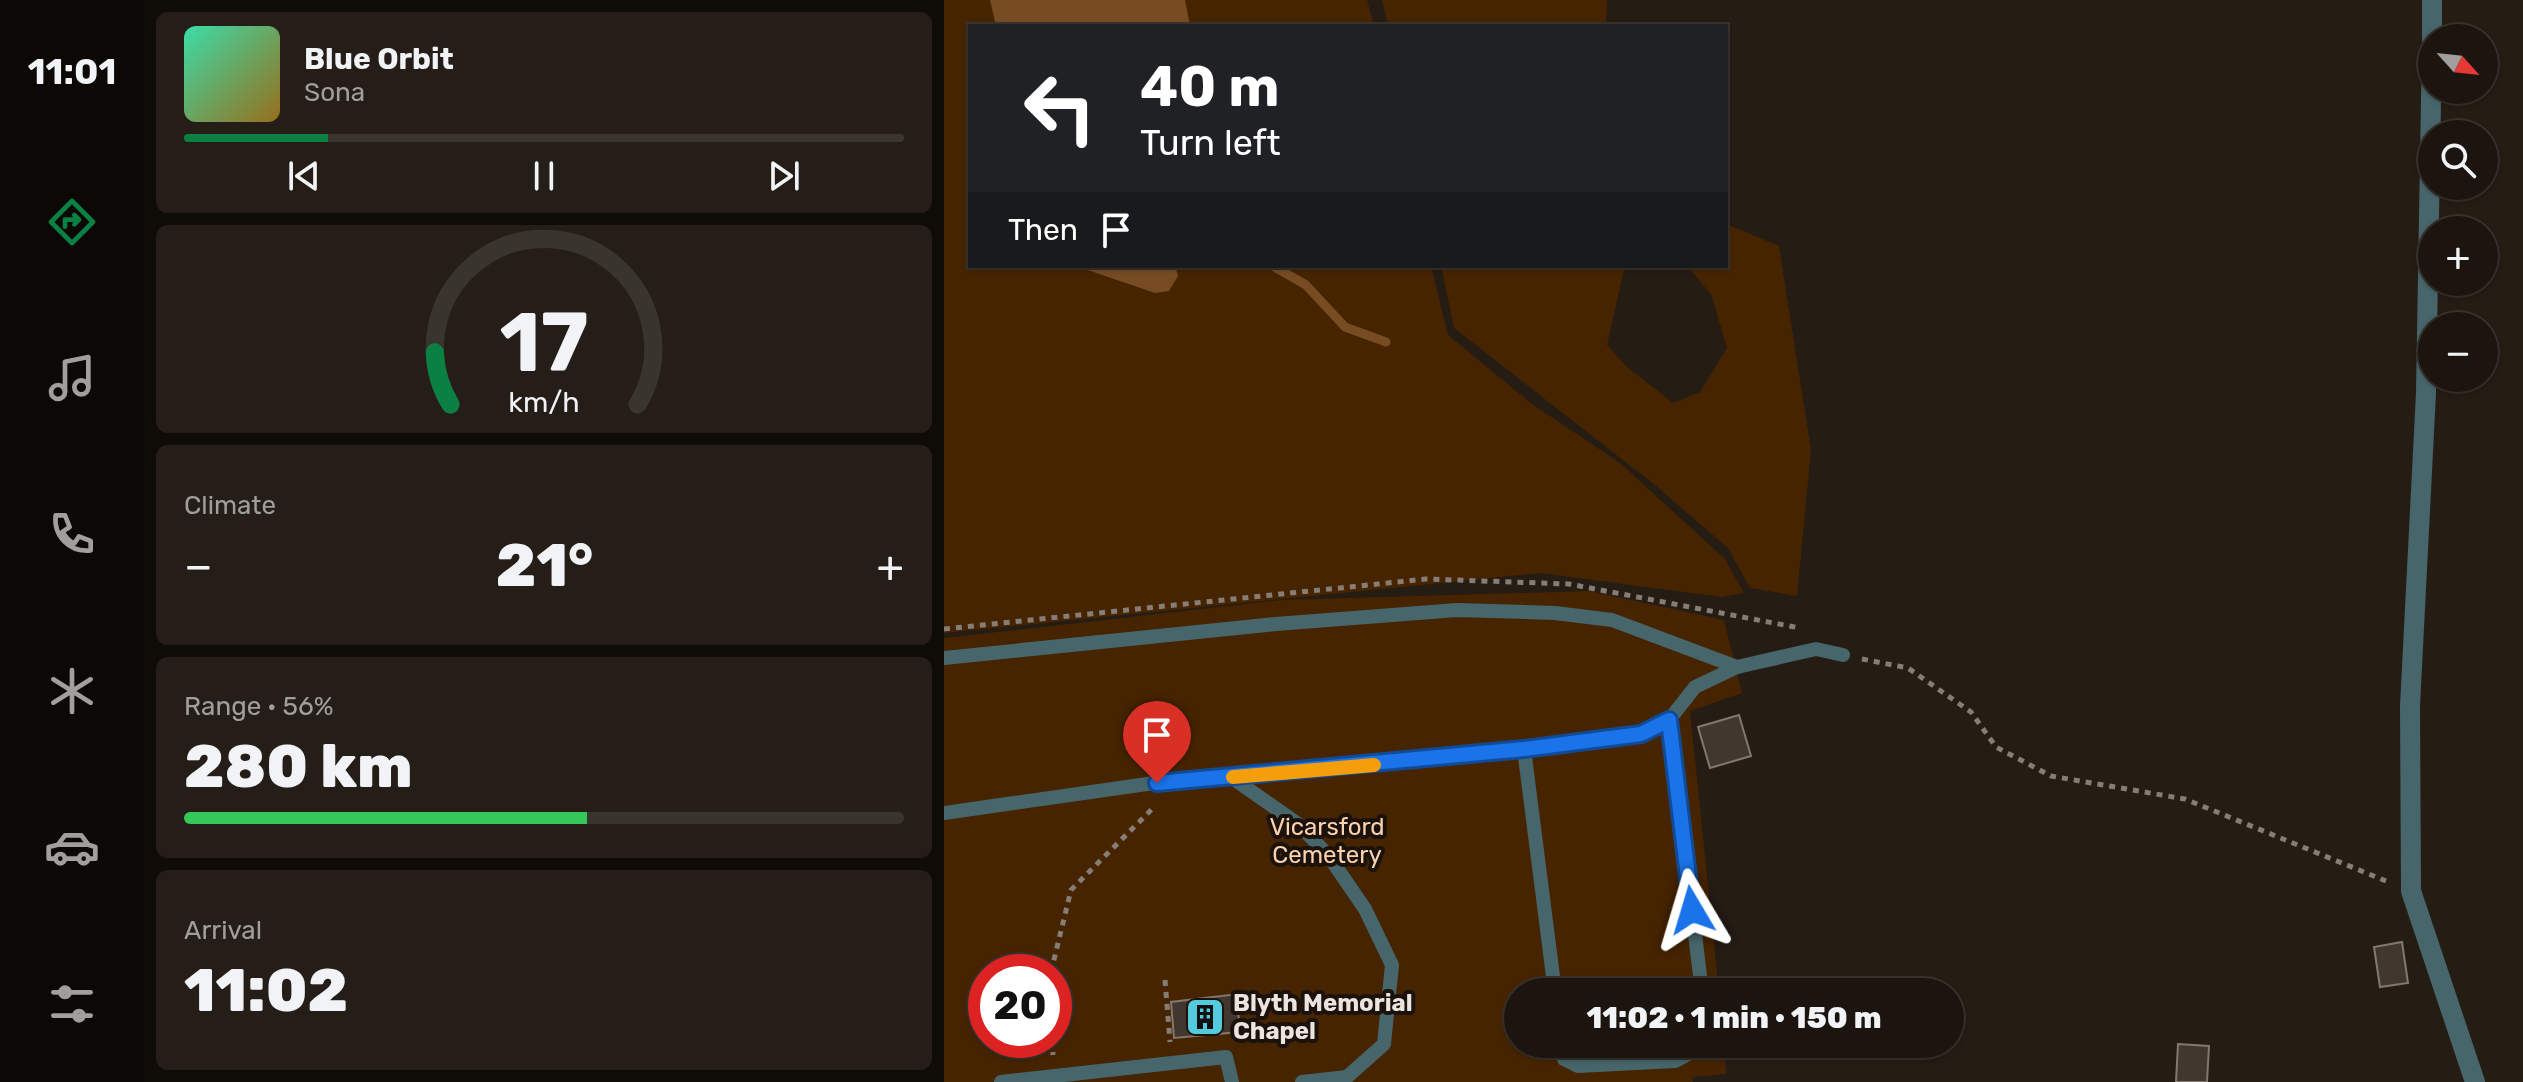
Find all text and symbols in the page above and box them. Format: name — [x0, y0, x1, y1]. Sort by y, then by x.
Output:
north arrow — [2418, 24, 2498, 104]
map controls — [2418, 24, 2498, 392]
text: Blue Orbit — [304, 41, 454, 77]
text: 11:01 — [28, 50, 116, 93]
text: 40 m — [1140, 54, 1280, 120]
icon: left — [1008, 56, 1112, 160]
text: Sona — [304, 77, 365, 108]
button: search — [2418, 120, 2498, 200]
text: Turn left — [1140, 121, 1281, 164]
icon: previous — [282, 154, 326, 198]
icon: pause — [522, 154, 566, 198]
icon: next — [762, 154, 806, 198]
icon: directions — [44, 194, 100, 250]
icon: arrive — [1094, 208, 1138, 252]
text: Then — [1008, 212, 1078, 248]
button: + — [2418, 216, 2498, 296]
text: 17 — [499, 292, 589, 391]
button: − — [2418, 312, 2498, 392]
icon: music — [44, 350, 100, 406]
text: km/h — [508, 385, 580, 419]
text: Climate — [184, 490, 276, 521]
icon: phone — [44, 506, 100, 562]
text: 21° — [496, 530, 593, 601]
text: − — [184, 540, 213, 592]
text: + — [877, 540, 904, 592]
icon: climate — [44, 663, 100, 719]
text: Range · 56% — [184, 691, 333, 722]
pin — [1123, 701, 1191, 783]
icon: arrive — [1135, 713, 1179, 757]
text: 280 km — [184, 731, 413, 802]
park label: Vicarsford Cemetery — [1269, 813, 1385, 869]
icon: car — [44, 819, 100, 875]
position arrow — [1650, 868, 1734, 952]
text: Arrival — [184, 915, 262, 946]
speed limit sign: 20 — [968, 954, 1072, 1058]
text: 11:02 — [184, 955, 348, 1026]
icon: filters — [44, 976, 100, 1032]
place label: Blyth Memorial Chapel — [1233, 989, 1413, 1045]
building icon: Blyth Memorial Chapel — [1184, 996, 1226, 1038]
text: 11:02 · 1 min · 150 m — [1586, 1000, 1882, 1036]

